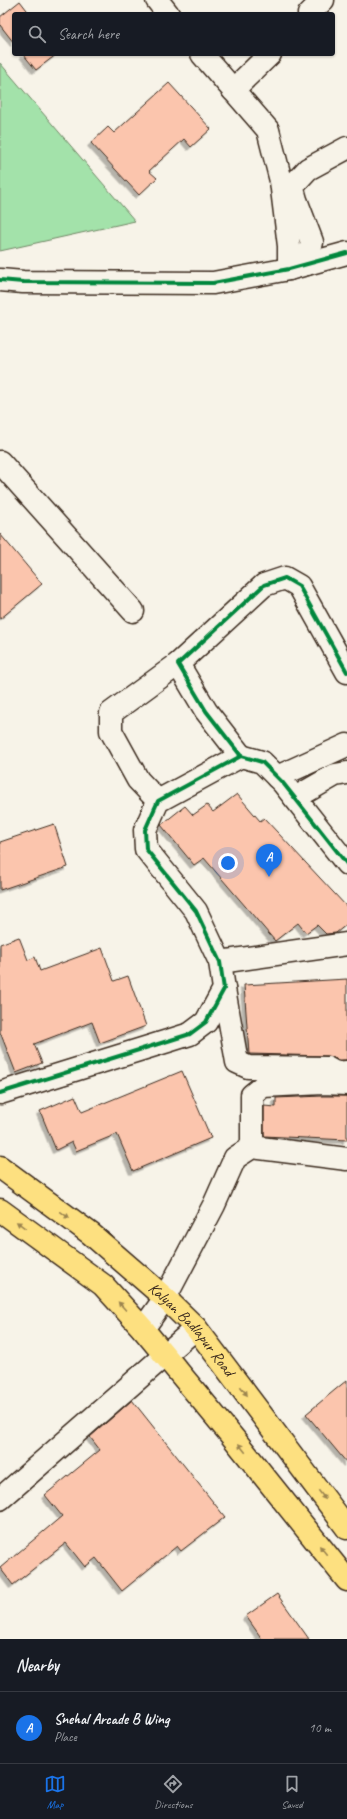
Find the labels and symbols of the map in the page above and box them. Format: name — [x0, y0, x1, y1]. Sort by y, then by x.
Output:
pin: A — [256, 844, 282, 877]
your location — [218, 853, 238, 873]
one-way arrow — [60, 1211, 71, 1219]
one-way arrow — [15, 1221, 26, 1229]
street label: Kalyan Badlapur Road — [144, 1278, 241, 1382]
one-way arrow — [118, 1300, 127, 1311]
one-way arrow — [240, 1386, 248, 1397]
one-way arrow — [238, 1443, 246, 1453]
one-way arrow — [318, 1490, 326, 1501]
one-way arrow — [318, 1544, 327, 1555]

